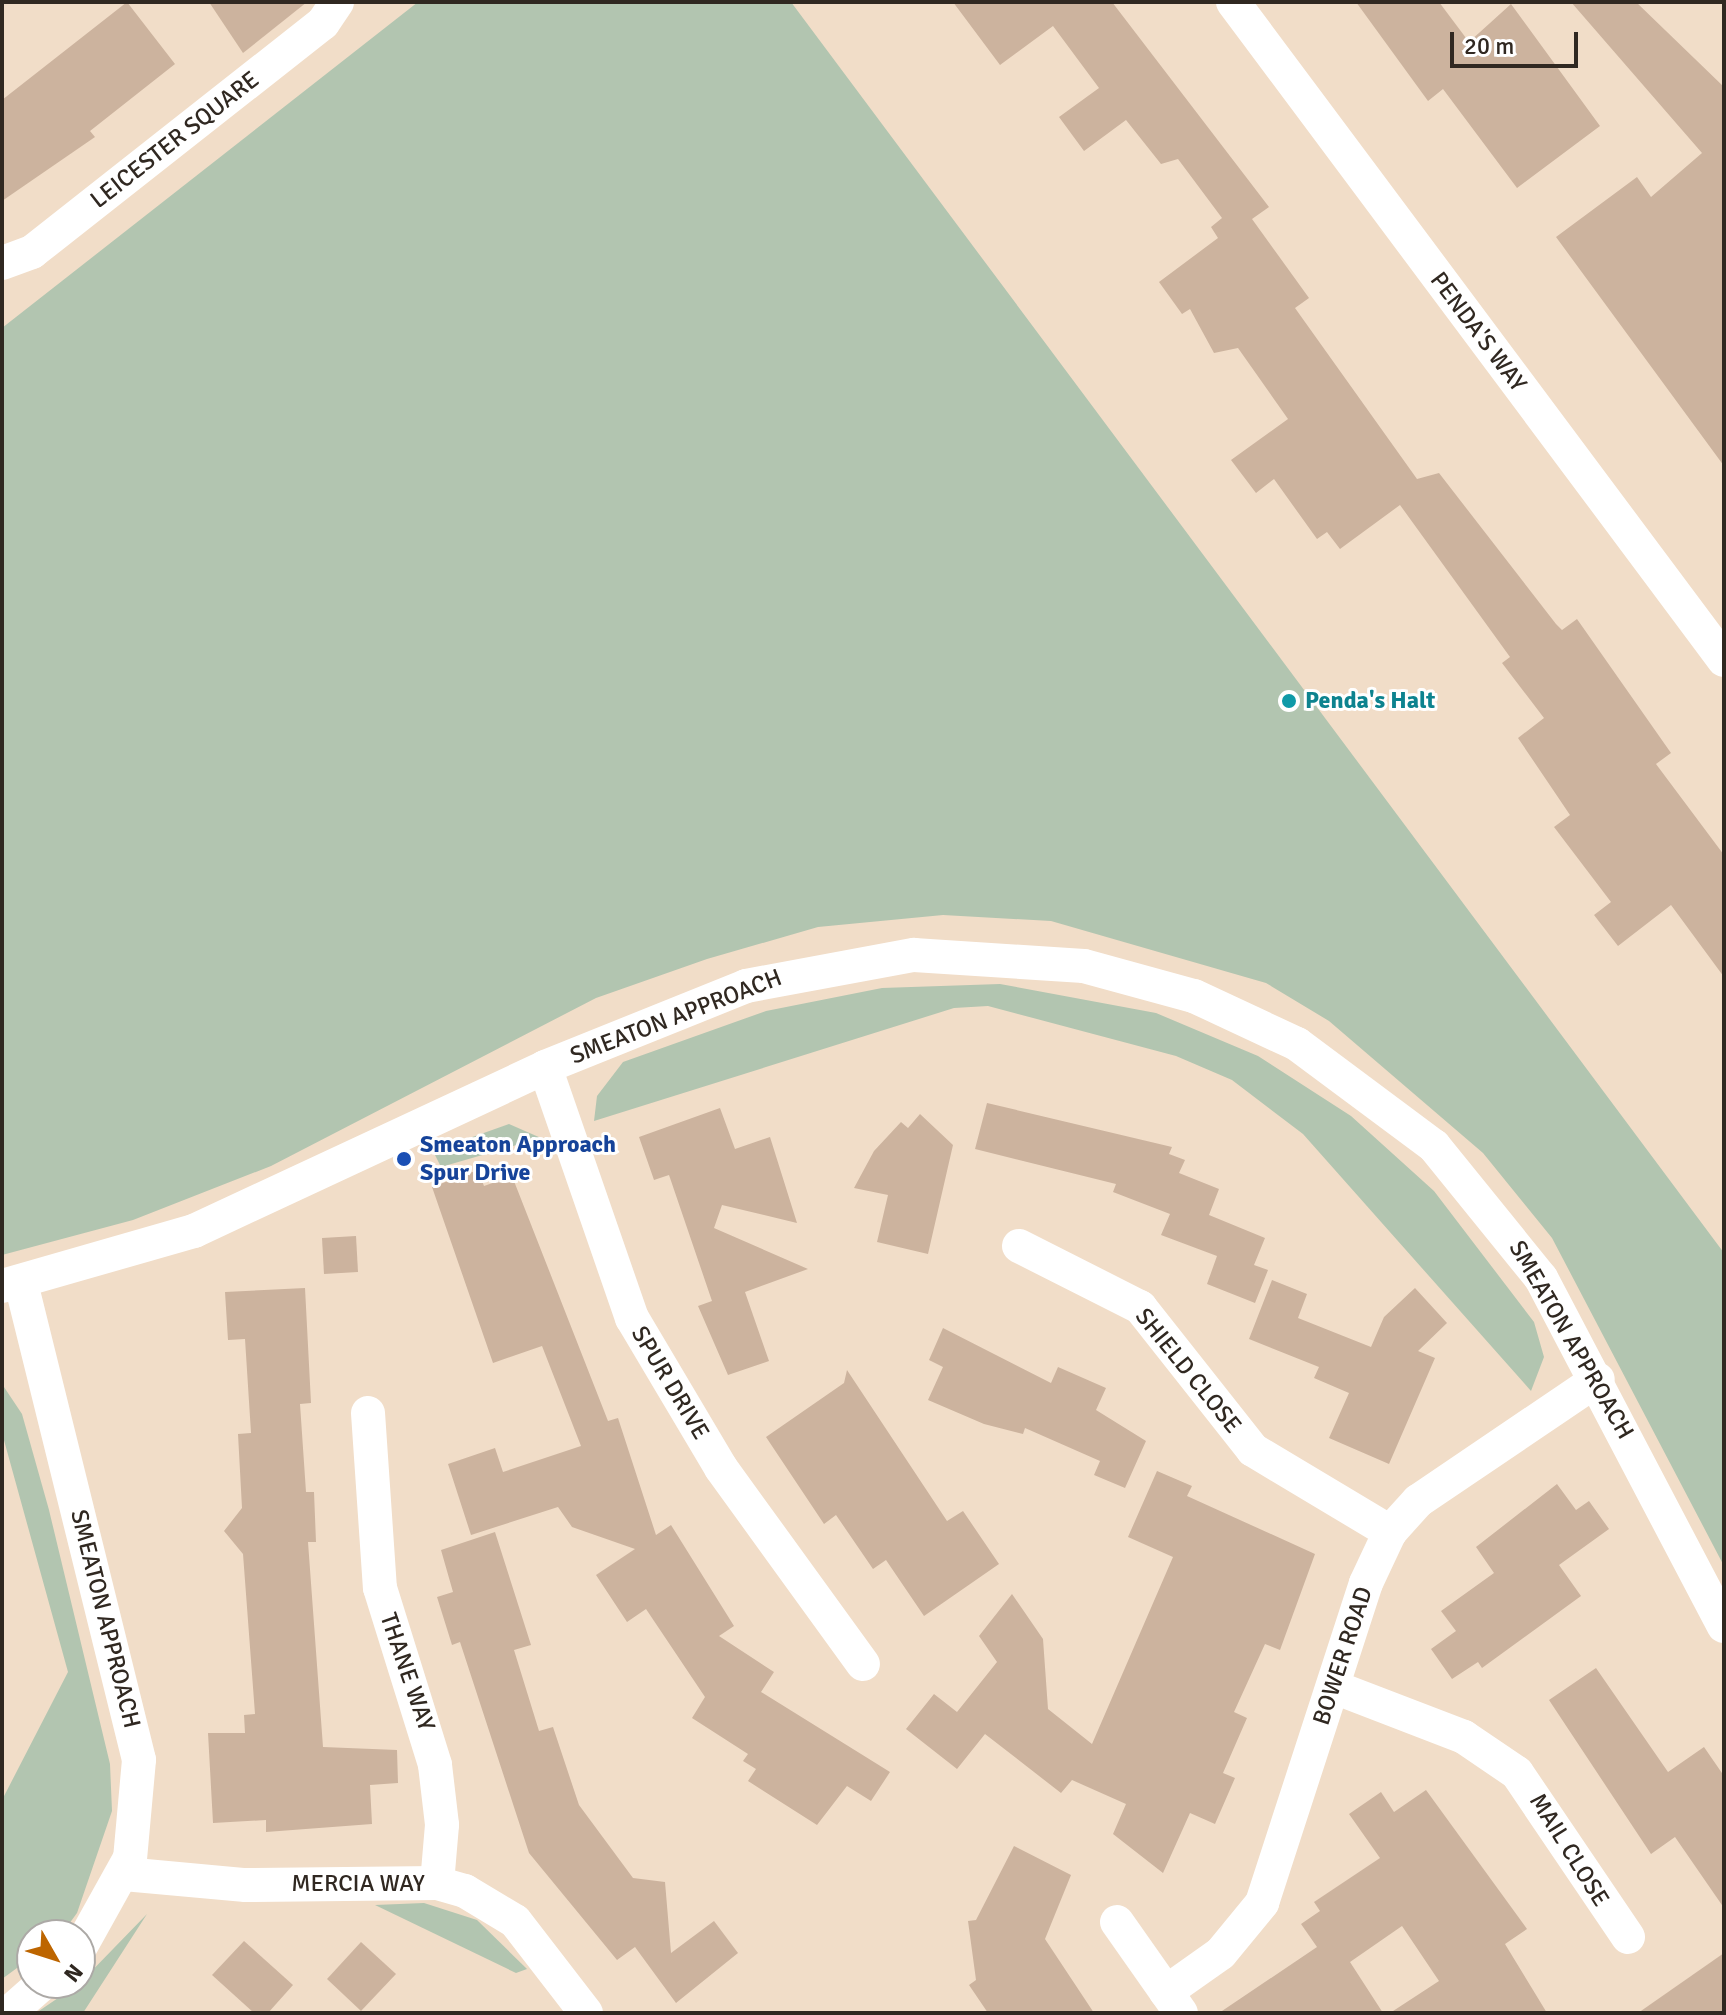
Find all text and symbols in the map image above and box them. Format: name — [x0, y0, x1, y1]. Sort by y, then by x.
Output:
scale bar — [1454, 16, 1582, 66]
text: 20 m — [1464, 31, 1514, 61]
street label: LEICESTER SQUARE — [85, 65, 265, 215]
street label: PENDA'S WAY — [1424, 267, 1532, 397]
place label: Penda's Halt — [1305, 687, 1435, 715]
marker: Penda's Halt — [1280, 692, 1298, 710]
street label: SMEATON APPROACH — [566, 963, 786, 1071]
place label: Smeaton Approach Spur Drive — [420, 1131, 616, 1187]
marker: Smeaton Approach Spur Drive — [395, 1150, 413, 1168]
street label: SMEATON APPROACH — [1502, 1236, 1640, 1444]
street label: SHIELD CLOSE — [1129, 1303, 1247, 1439]
street label: SPUR DRIVE — [625, 1321, 715, 1445]
street label: SMEATON APPROACH — [64, 1507, 146, 1731]
street label: BOWER ROAD — [1307, 1583, 1379, 1729]
street label: THANE WAY — [373, 1609, 441, 1735]
street label: MAIL CLOSE — [1523, 1788, 1615, 1912]
street label: MERCIA WAY — [291, 1870, 425, 1898]
north arrow — [16, 1919, 96, 1999]
text: N — [58, 1959, 89, 1988]

